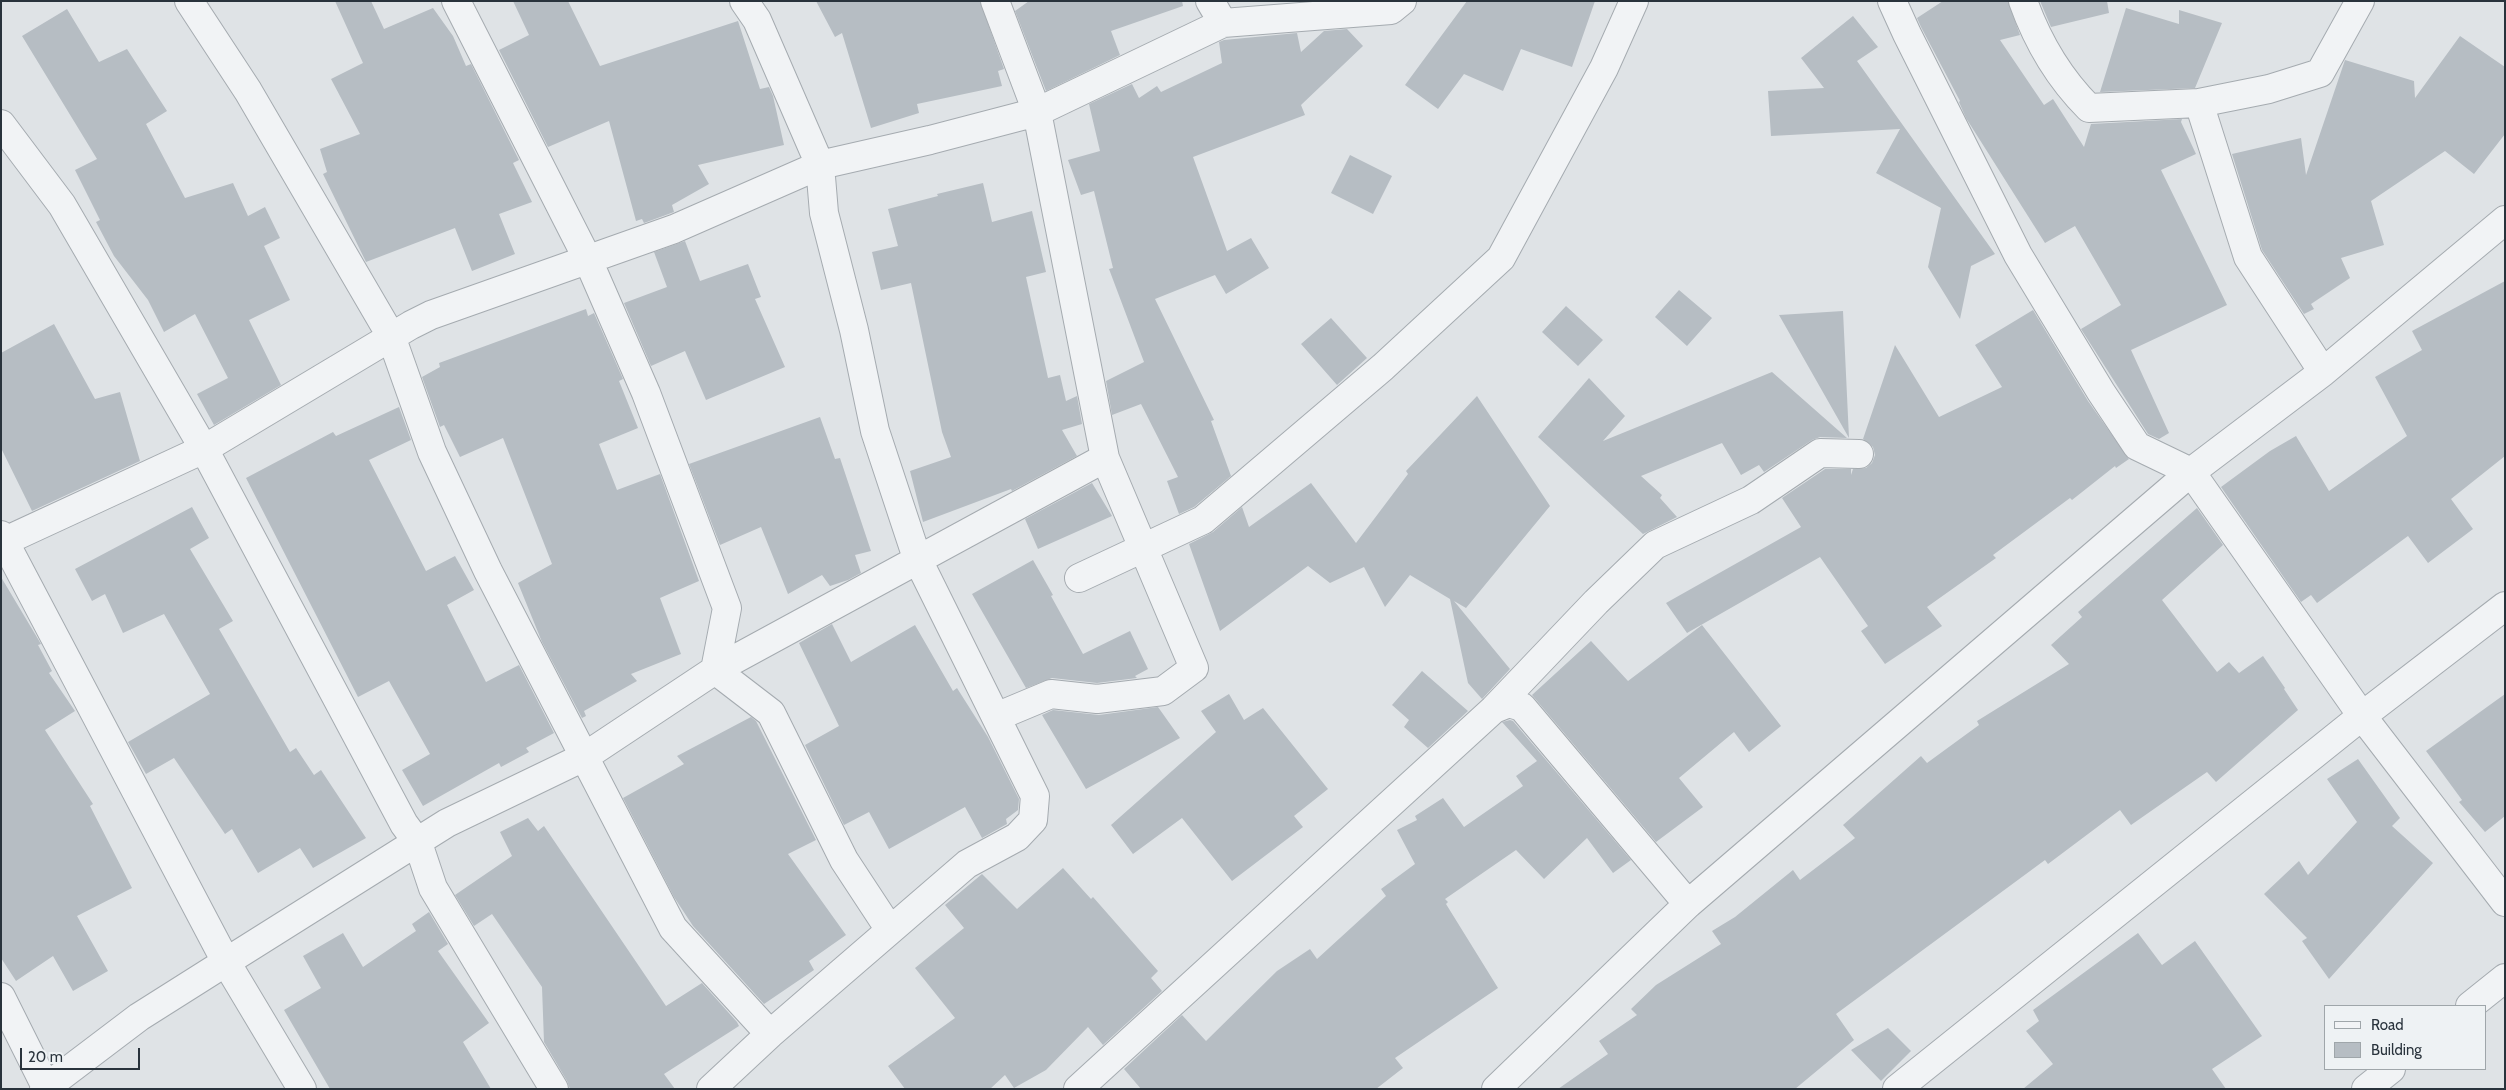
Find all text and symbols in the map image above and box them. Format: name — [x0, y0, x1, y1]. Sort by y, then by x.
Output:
legend — [2324, 1005, 2486, 1070]
text: Road — [2371, 1016, 2404, 1034]
scale bar — [22, 1038, 142, 1070]
text: Building — [2371, 1041, 2422, 1059]
text: 20 m — [28, 1048, 63, 1066]

